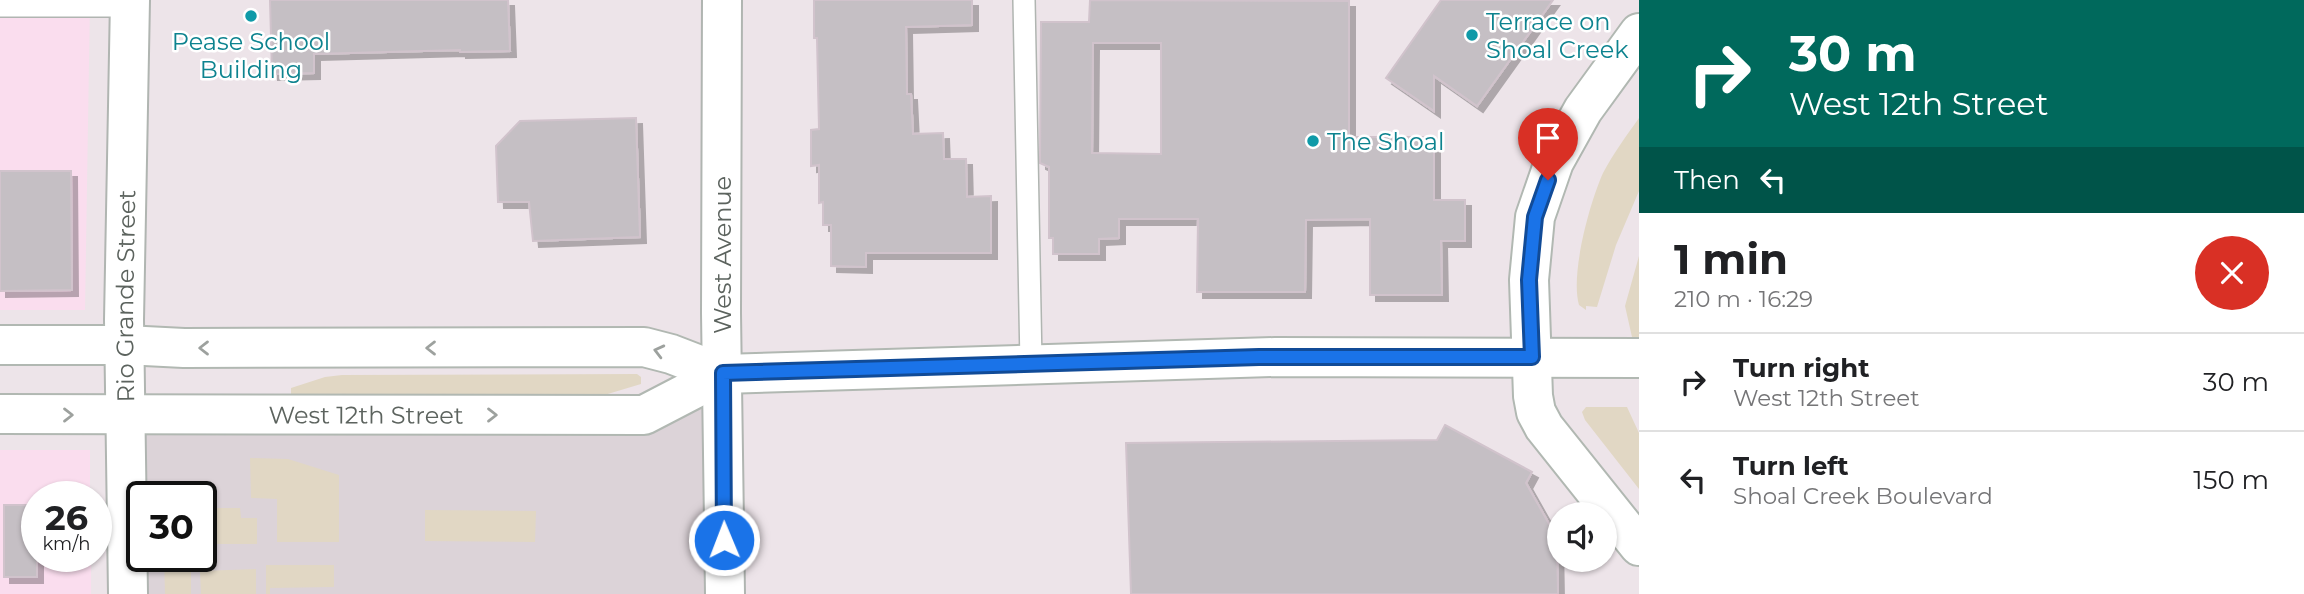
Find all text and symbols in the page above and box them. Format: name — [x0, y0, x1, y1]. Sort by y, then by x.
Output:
place label: Terrace on Shoal Creek — [1486, 7, 1629, 64]
marker: Pease School Building — [243, 8, 259, 24]
text: 30 m — [1789, 24, 1917, 83]
place label: Pease School Building — [172, 27, 330, 84]
marker: Terrace on Shoal Creek — [1464, 27, 1480, 43]
icon: right — [1674, 28, 1765, 119]
text: West 12th Street — [1789, 84, 2049, 123]
pin — [1518, 108, 1578, 180]
icon: arrive — [1529, 119, 1567, 157]
place label: The Shoal — [1327, 127, 1444, 156]
marker: The Shoal — [1305, 133, 1321, 149]
icon: left — [1754, 161, 1792, 199]
text: Then — [1674, 164, 1740, 196]
street label: West Avenue — [708, 176, 737, 334]
street label: Rio Grande Street — [109, 189, 141, 402]
text: 1 min — [1674, 233, 1788, 285]
button: close — [2195, 236, 2269, 310]
text: 210 m · 16:29 — [1674, 285, 1813, 313]
one-way arrow — [198, 340, 209, 356]
one-way arrow — [426, 340, 436, 356]
one-way arrow — [653, 345, 665, 359]
text: Turn right — [1733, 352, 1869, 384]
icon: right — [1674, 363, 1712, 401]
text: 30 m — [2203, 366, 2269, 398]
text: West 12th Street — [1733, 384, 1920, 412]
street label: West 12th Street — [269, 400, 464, 429]
one-way arrow — [63, 407, 74, 423]
one-way arrow — [487, 407, 497, 423]
text: Turn left — [1733, 450, 1849, 482]
icon: left — [1674, 461, 1712, 499]
text: 150 m — [2193, 464, 2269, 496]
speed limit sign: 30 — [126, 481, 217, 572]
text: Shoal Creek Boulevard — [1733, 482, 1993, 510]
text: 26 — [45, 496, 88, 539]
map controls — [1547, 502, 1617, 572]
button: sound — [1547, 502, 1617, 572]
position arrow — [687, 503, 761, 577]
text: km/h — [42, 533, 91, 555]

